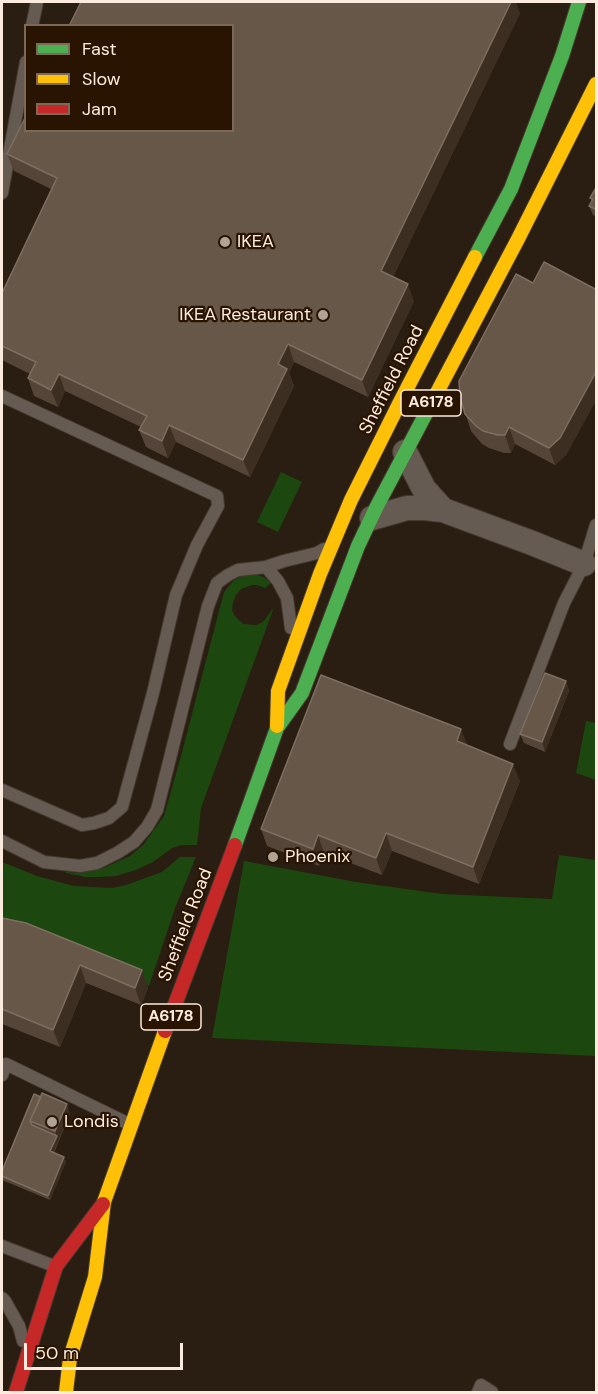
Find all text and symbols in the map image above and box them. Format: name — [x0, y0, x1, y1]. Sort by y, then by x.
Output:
legend — [24, 24, 234, 132]
text: Fast — [82, 37, 117, 61]
text: Slow — [82, 67, 121, 91]
text: Jam — [82, 97, 117, 121]
place label: IKEA — [237, 231, 274, 253]
marker: IKEA — [218, 235, 232, 249]
place label: IKEA Restaurant — [179, 304, 311, 326]
marker: IKEA Restaurant — [316, 308, 330, 322]
street label: Sheffield Road — [355, 322, 429, 438]
road number: A6178 — [401, 390, 461, 416]
place label: Phoenix — [285, 846, 350, 868]
marker: Phoenix — [266, 850, 280, 864]
street label: Sheffield Road — [155, 865, 217, 985]
road number: A6178 — [141, 1004, 201, 1030]
place label: Londis — [64, 1111, 119, 1133]
marker: Londis — [45, 1115, 59, 1129]
scale bar — [27, 1331, 186, 1369]
text: 50 m — [35, 1341, 79, 1365]

